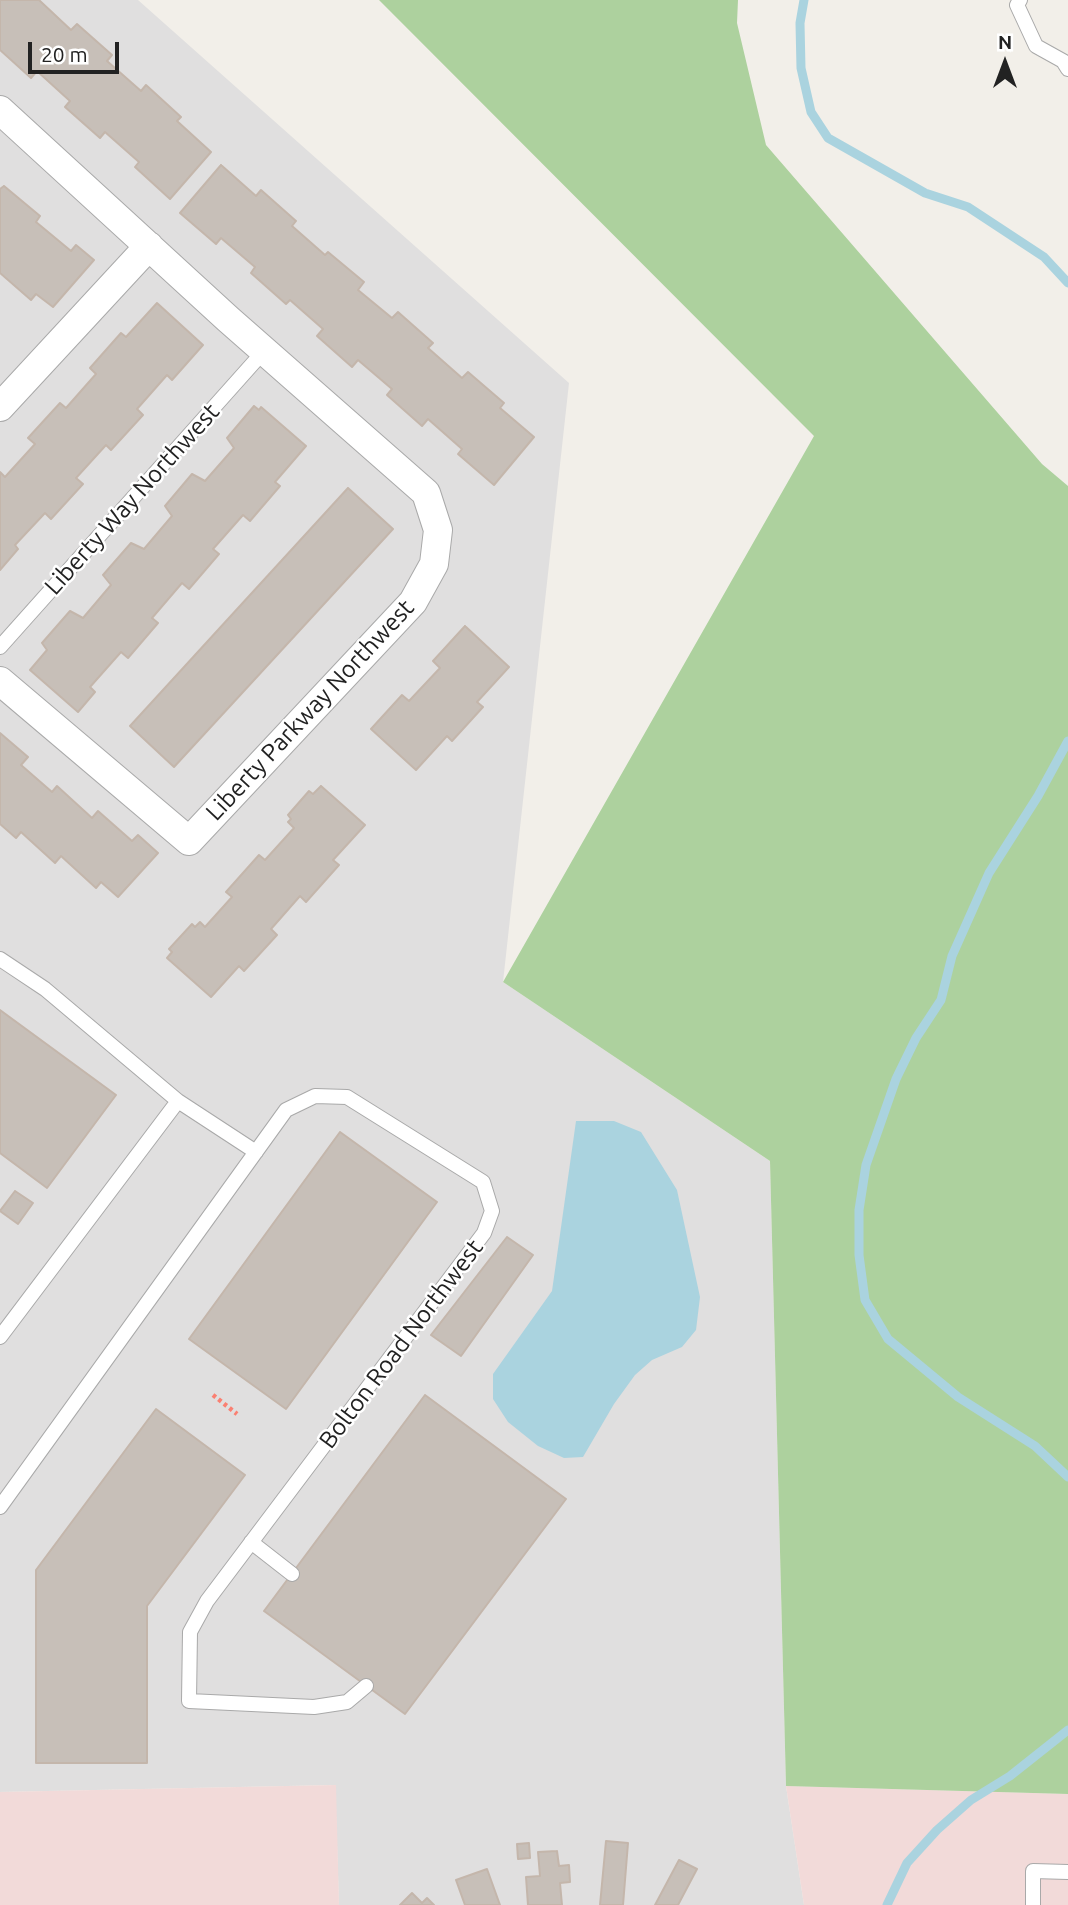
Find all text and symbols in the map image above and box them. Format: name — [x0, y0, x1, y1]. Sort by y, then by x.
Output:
scale bar — [32, 28, 122, 72]
north arrow — [970, 28, 1040, 98]
text: N — [998, 31, 1012, 53]
text: 20 m — [41, 42, 88, 66]
street label: Liberty Way Northwest — [39, 398, 225, 600]
street label: Liberty Parkway Northwest — [200, 593, 420, 827]
street label: Bolton Road Northwest — [313, 1234, 489, 1454]

